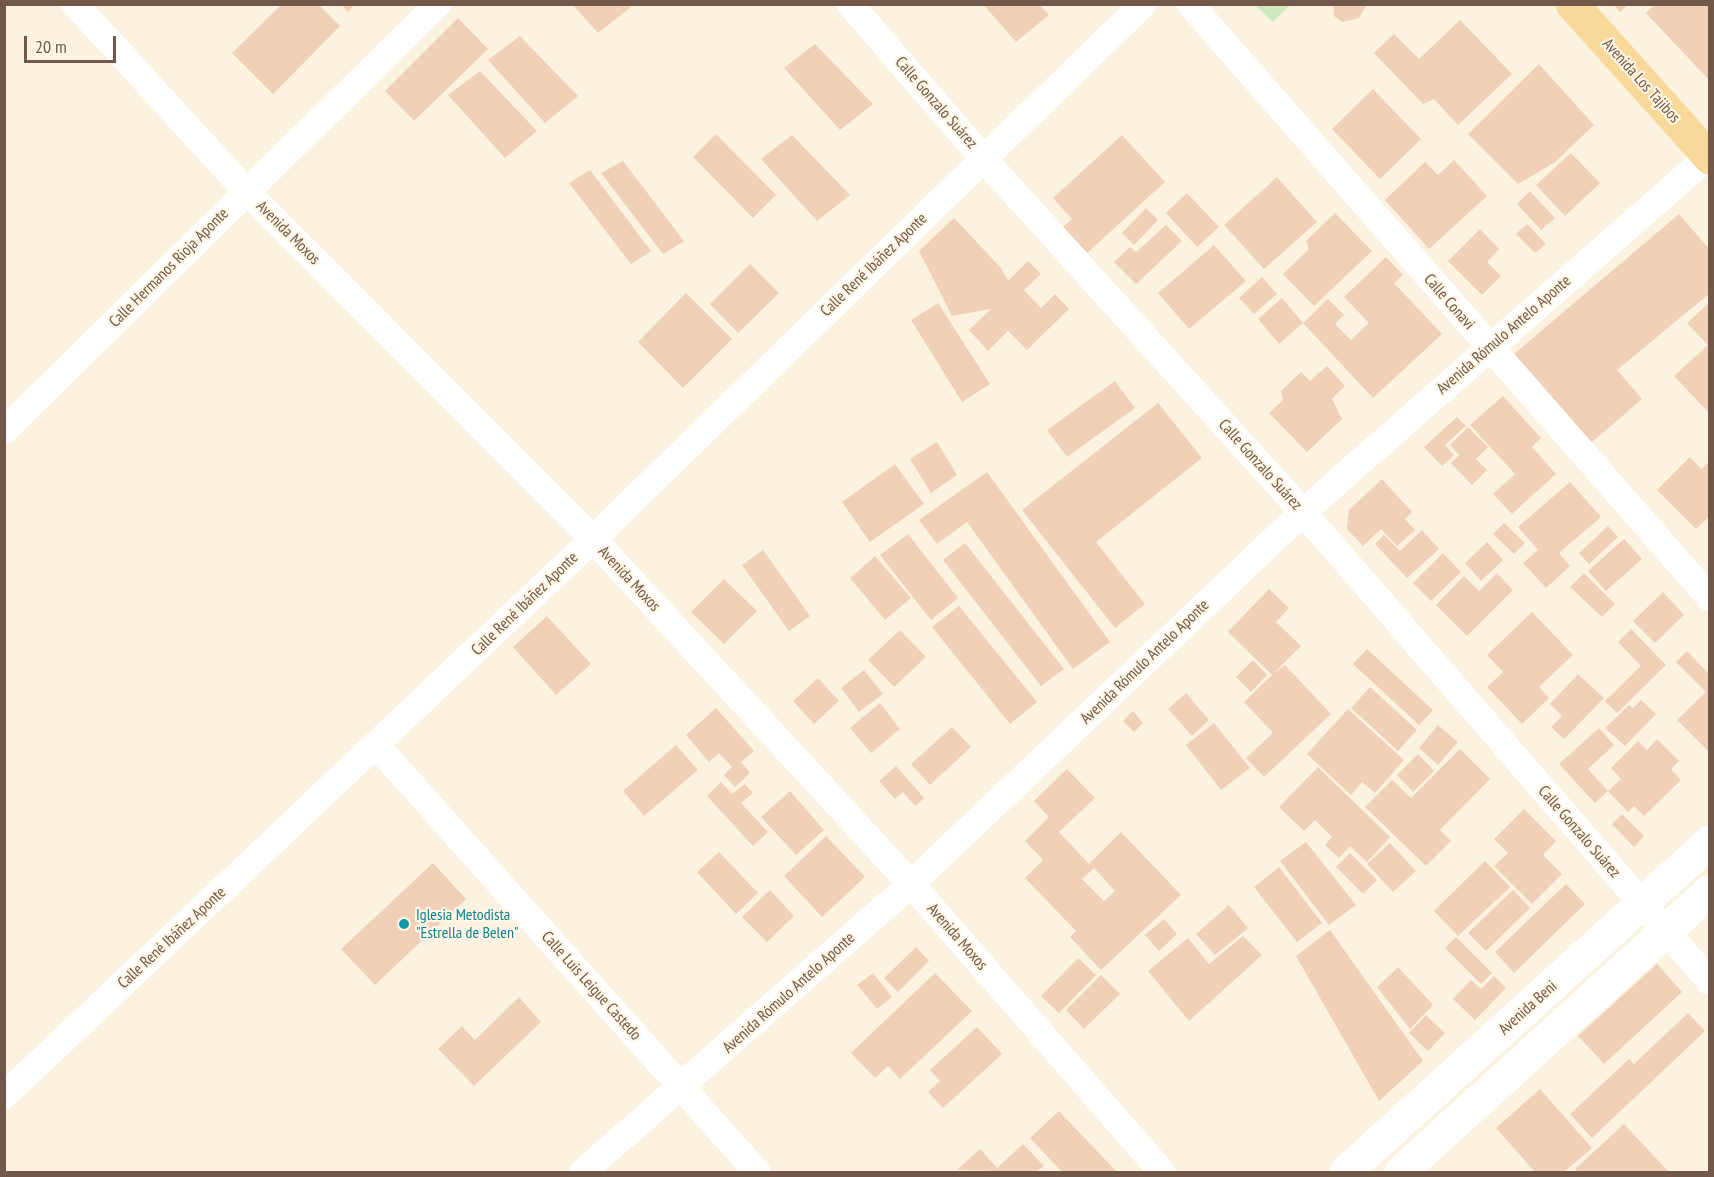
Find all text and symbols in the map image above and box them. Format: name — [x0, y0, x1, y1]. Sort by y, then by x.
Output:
scale bar — [27, 24, 118, 62]
text: 20 m — [35, 35, 67, 58]
street label: Avenida Los Tajibos — [1598, 35, 1684, 127]
street label: Calle Gonzalo Suárez — [891, 53, 981, 153]
street label: Avenida Moxos — [252, 197, 324, 269]
street label: Calle Hermanos Rioja Aponte — [105, 204, 233, 332]
street label: Calle René Ibáñez Aponte — [817, 209, 931, 321]
street label: Calle Conavi — [1419, 270, 1479, 334]
street label: Avenida Rómulo Antelo Aponte — [1433, 272, 1575, 398]
street label: Calle Gonzalo Suárez — [1214, 416, 1306, 514]
street label: Avenida Moxos — [594, 542, 664, 616]
street label: Calle René Ibáñez Aponte — [468, 548, 582, 660]
street label: Avenida Rómulo Antelo Aponte — [1077, 596, 1213, 728]
street label: Calle Gonzalo Suárez — [1534, 782, 1624, 882]
street label: Calle René Ibáñez Aponte — [114, 883, 230, 993]
street label: Avenida Moxos — [923, 900, 991, 974]
place label: Iglesia Metodista "Estrella de Belen" — [416, 905, 518, 943]
marker: Iglesia Metodista "Estrella de Belen" — [397, 917, 411, 931]
street label: Calle Luis Leigue Castedo — [537, 928, 645, 1044]
street label: Avenida Rómulo Antelo Aponte — [719, 929, 859, 1057]
street label: Avenida Beni — [1495, 977, 1561, 1039]

